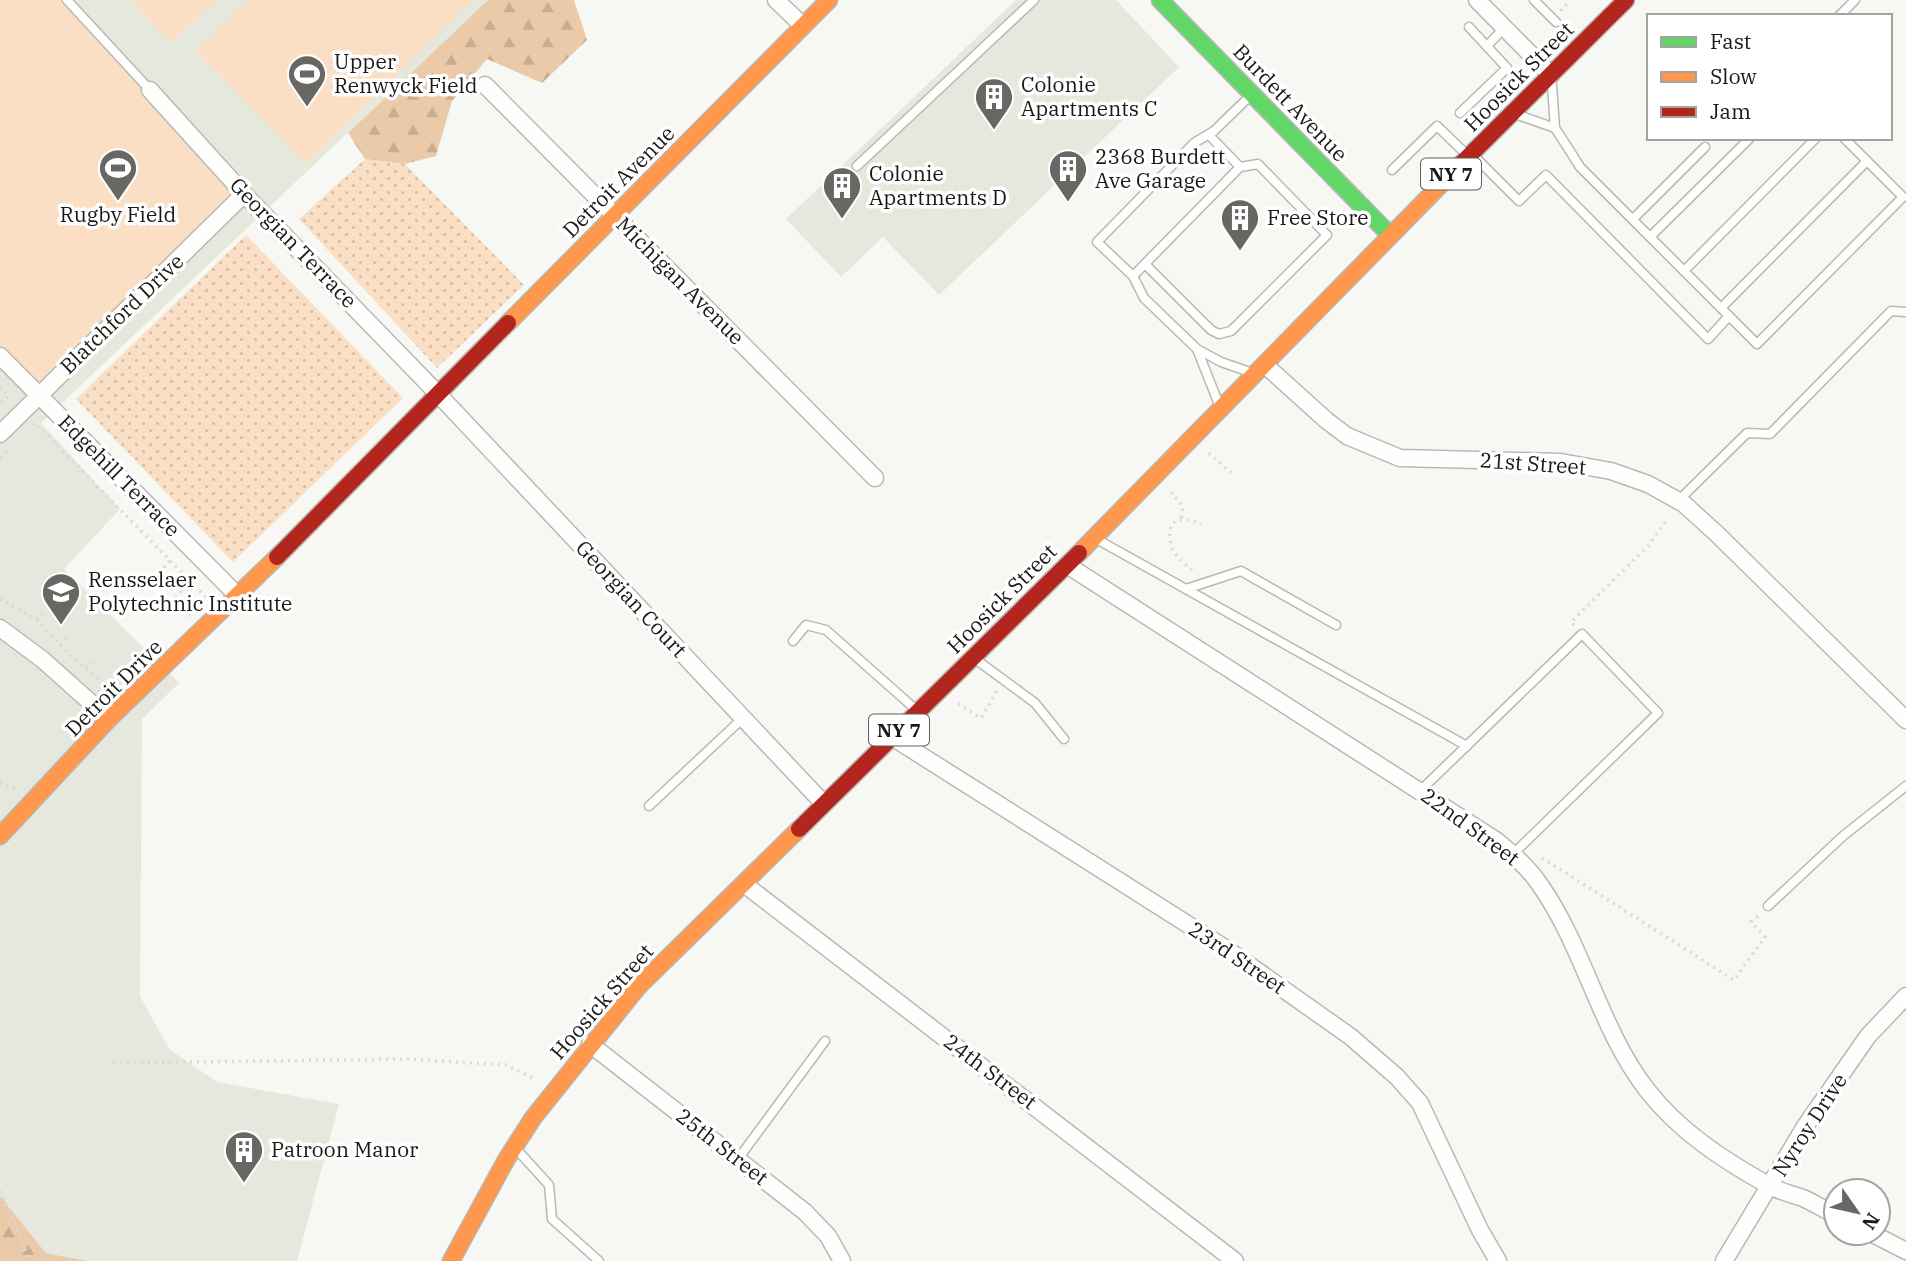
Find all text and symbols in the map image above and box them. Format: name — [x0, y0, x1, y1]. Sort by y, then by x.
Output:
legend — [1647, 14, 1892, 140]
street label: Hoosick Street — [1457, 15, 1579, 137]
text: Fast — [1710, 27, 1751, 55]
street label: Burdett Avenue — [1227, 37, 1354, 167]
place label: Upper Renwyck Field — [334, 47, 478, 99]
sports icon: Upper Renwyck Field — [286, 53, 328, 108]
text: Slow — [1710, 62, 1757, 90]
place label: Colonie Apartments C — [1021, 70, 1158, 122]
building icon: Colonie Apartments C — [973, 76, 1015, 131]
text: Jam — [1710, 97, 1751, 125]
street label: Detroit Avenue — [556, 119, 680, 243]
place label: 2368 Burdett Ave Garage — [1095, 142, 1225, 194]
sports icon: Rugby Field — [97, 147, 139, 202]
building icon: 2368 Burdett Ave Garage — [1047, 148, 1089, 203]
road number: NY 7 — [1421, 158, 1481, 190]
place label: Colonie Apartments D — [869, 159, 1007, 211]
building icon: Colonie Apartments D — [821, 165, 863, 220]
street label: Georgian Terrace — [224, 171, 363, 314]
building icon: Free Store — [1219, 197, 1261, 252]
place label: Rugby Field — [60, 200, 177, 228]
place label: Free Store — [1267, 203, 1368, 231]
street label: Michigan Avenue — [611, 210, 751, 350]
street label: Blatchford Drive — [53, 247, 189, 380]
street label: Edgehill Terrace — [53, 408, 187, 542]
street label: 21st Street — [1479, 445, 1587, 481]
street label: Georgian Court — [570, 534, 693, 663]
street label: Hoosick Street — [940, 537, 1062, 659]
place label: Rensselaer Polytechnic Institute — [88, 565, 292, 617]
school or university icon: Rensselaer Polytechnic Institute — [40, 571, 82, 626]
street label: Detroit Drive — [59, 633, 168, 742]
road number: NY 7 — [869, 715, 929, 746]
street label: 22nd Street — [1416, 781, 1525, 871]
street label: 23rd Street — [1184, 914, 1291, 1000]
street label: Hoosick Street — [543, 938, 659, 1065]
street label: 24th Street — [938, 1027, 1043, 1115]
street label: Nyroy Drive — [1765, 1067, 1853, 1181]
street label: 25th Street — [671, 1101, 774, 1191]
building icon: Patroon Manor — [223, 1129, 265, 1184]
place label: Patroon Manor — [271, 1135, 419, 1163]
north arrow — [1822, 1177, 1892, 1247]
text: N — [1857, 1209, 1885, 1234]

